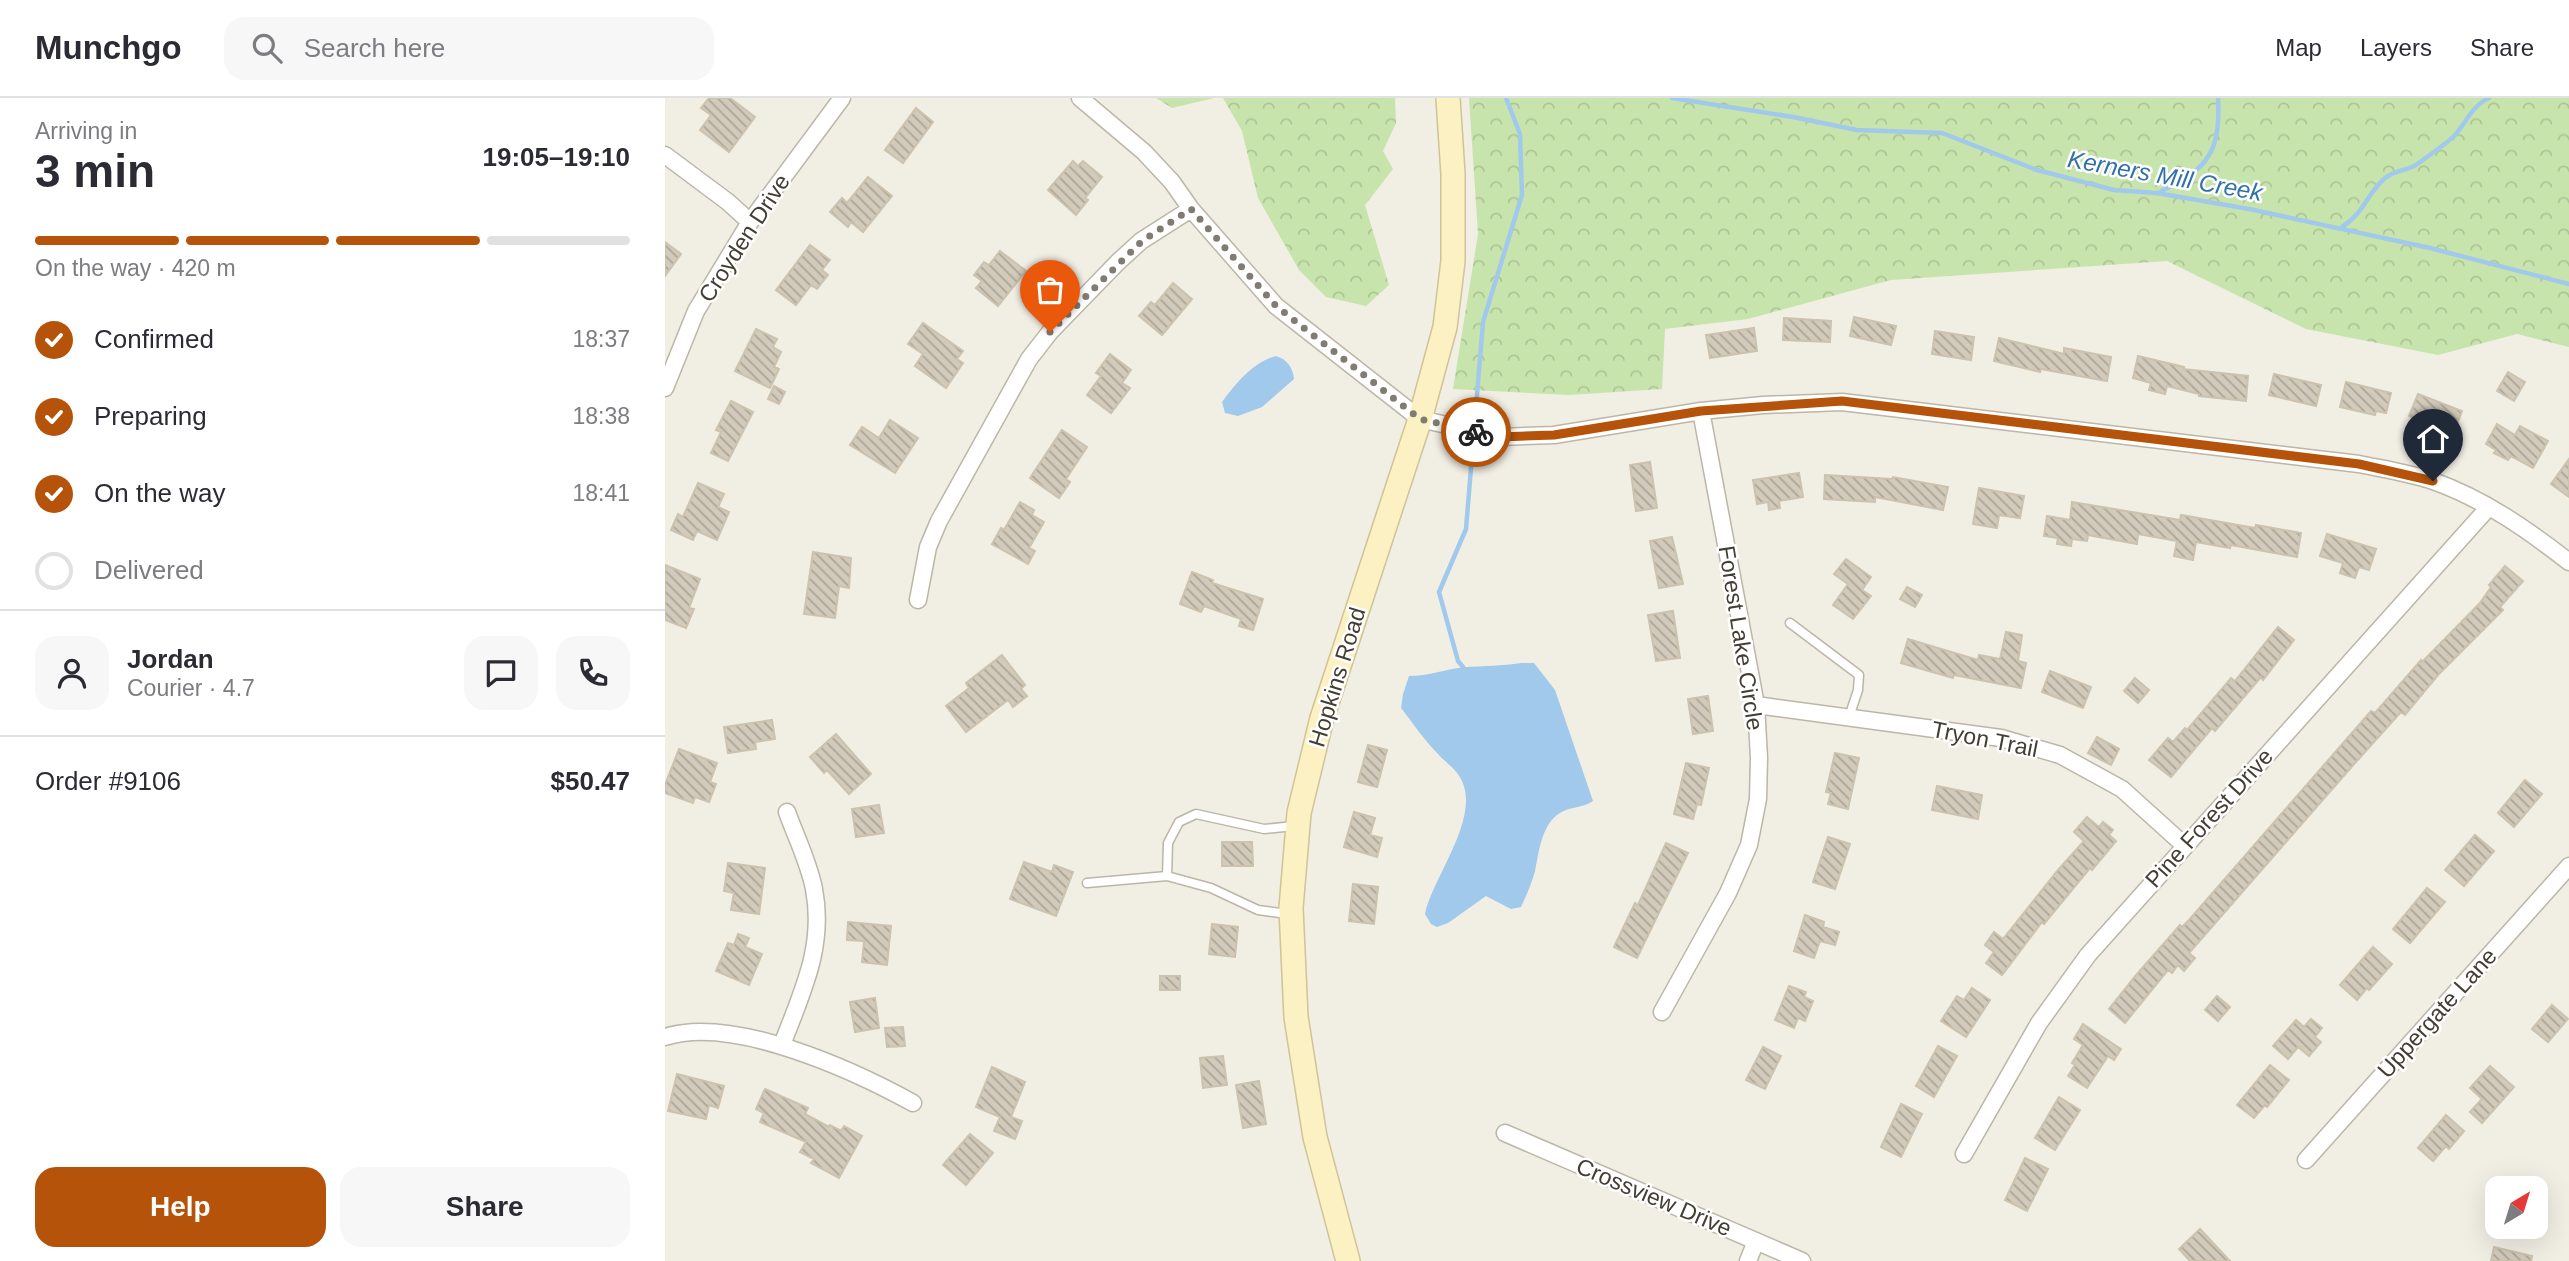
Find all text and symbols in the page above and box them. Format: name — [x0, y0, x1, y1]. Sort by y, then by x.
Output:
search box — [224, 17, 714, 80]
text: Munchgo — [35, 29, 182, 66]
icon: search — [248, 29, 286, 67]
text: Search here — [304, 33, 445, 63]
text: Map — [2275, 34, 2322, 61]
text: Layers — [2360, 34, 2432, 61]
text: Share — [2470, 34, 2534, 61]
text: Arriving in — [35, 118, 137, 144]
text: 19:05–19:10 — [483, 142, 630, 172]
text: 3 min — [35, 145, 155, 197]
water label: Kerners Mill Creek — [2066, 145, 2267, 206]
street label: Croyden Drive — [693, 169, 795, 307]
text: On the way · 420 m — [35, 255, 236, 281]
pin — [1020, 260, 1080, 332]
icon: bag — [1031, 271, 1069, 309]
icon: check — [35, 321, 73, 359]
text: Confirmed — [94, 324, 214, 354]
text: 18:37 — [572, 326, 630, 352]
courier — [1441, 397, 1511, 467]
icon: check — [35, 398, 73, 436]
text: Preparing — [94, 401, 207, 431]
text: 18:38 — [572, 403, 630, 429]
pin — [2403, 409, 2463, 481]
icon: bike — [1457, 413, 1495, 451]
icon: home — [2414, 420, 2452, 458]
icon: check — [35, 475, 73, 513]
text: On the way — [94, 478, 226, 508]
text: 18:41 — [572, 480, 630, 506]
street label: Forest Lake Circle — [1714, 544, 1768, 732]
text: Delivered — [94, 555, 204, 585]
street label: Hopkins Road — [1303, 604, 1371, 750]
button: person — [35, 636, 109, 710]
button: chat — [464, 636, 538, 710]
button: phone — [556, 636, 630, 710]
text: Jordan — [127, 644, 214, 674]
text: Courier · 4.7 — [127, 675, 255, 701]
street label: Tryon Trail — [1930, 716, 2040, 762]
street label: Pine Forest Drive — [2140, 743, 2278, 893]
text: Order #9106 — [35, 766, 181, 796]
text: $50.47 — [550, 766, 630, 796]
street label: Uppergate Lane — [2372, 943, 2502, 1083]
street label: Crossview Drive — [1572, 1153, 1736, 1241]
button: Help — [35, 1167, 326, 1247]
button: Share — [340, 1167, 630, 1247]
north arrow — [2485, 1176, 2548, 1239]
map controls — [2485, 1176, 2548, 1239]

